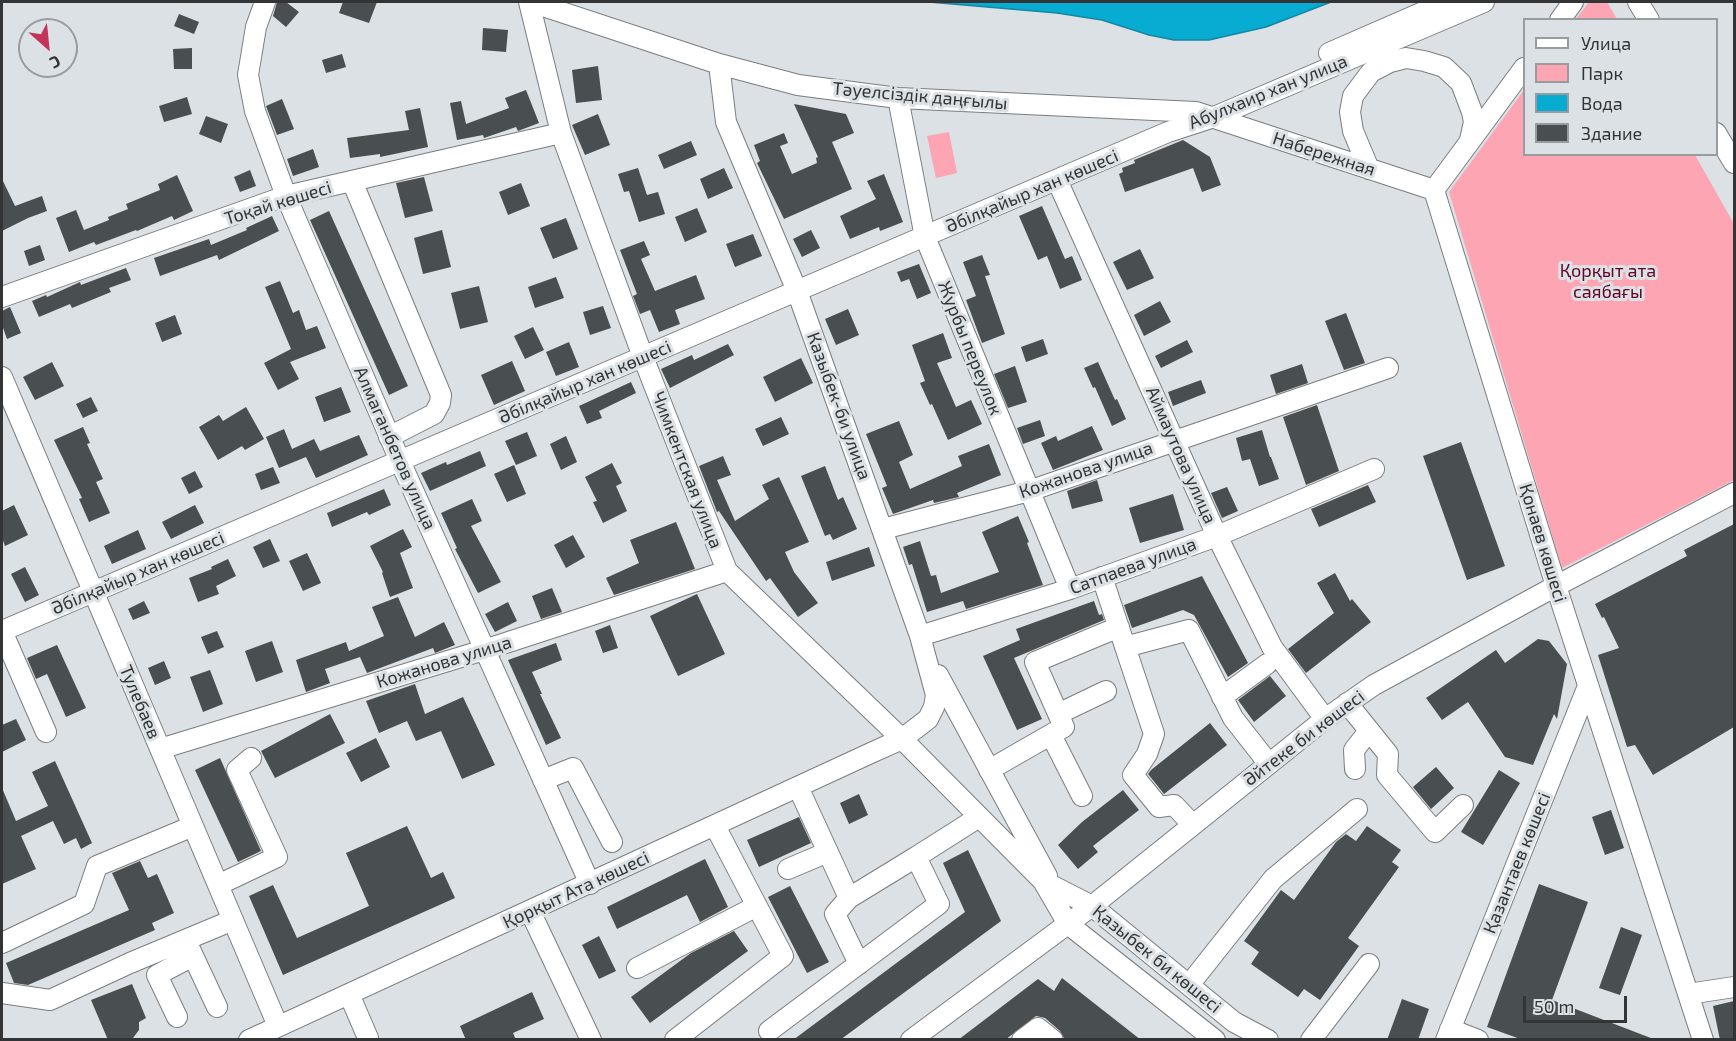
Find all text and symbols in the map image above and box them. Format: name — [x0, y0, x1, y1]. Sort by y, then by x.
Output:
north arrow — [18, 18, 78, 78]
legend — [1523, 18, 1718, 156]
text: Улица — [1581, 32, 1631, 54]
street label: Абулхаир хан улица — [1185, 50, 1351, 134]
text: С — [47, 52, 64, 73]
text: Парк — [1581, 62, 1623, 84]
street label: Тәуелсіздік даңғылы — [831, 78, 1009, 114]
text: Вода — [1581, 92, 1623, 114]
text: Здание — [1581, 122, 1642, 144]
street label: Набережная — [1270, 127, 1378, 181]
street label: Әбілқайыр хан көшесі — [942, 145, 1122, 237]
street label: Тоқай көшесі — [222, 176, 334, 230]
park label: Қорқыт ата саябағы — [1560, 260, 1656, 302]
street label: Журбы переулок — [933, 278, 1007, 418]
street label: Казыбек-би улица — [802, 329, 876, 483]
street label: Әбілқайыр хан көшесі — [495, 336, 675, 428]
street label: Алмаганбетов улица — [349, 363, 441, 533]
street label: Аймаутова улица — [1141, 383, 1221, 527]
street label: Чимкентская улица — [647, 389, 727, 551]
street label: Кожанова улица — [1016, 437, 1156, 503]
street label: Қонаев көшесі — [1515, 481, 1571, 605]
street label: Әбілқайыр хан көшесі — [48, 527, 228, 619]
street label: Сатпаева улица — [1067, 533, 1199, 599]
street label: Кожанова улица — [374, 631, 514, 693]
street label: Тулебаев — [115, 662, 165, 742]
street label: Әйтеке би көшесі — [1239, 686, 1369, 790]
street label: Қазантаев көшесі — [1479, 789, 1555, 937]
street label: Қорқыт Ата көшесі — [499, 847, 653, 933]
street label: Қазыбек би көшесі — [1088, 901, 1226, 1017]
scale bar — [1526, 984, 1630, 1022]
text: 50 m — [1534, 995, 1574, 1017]

